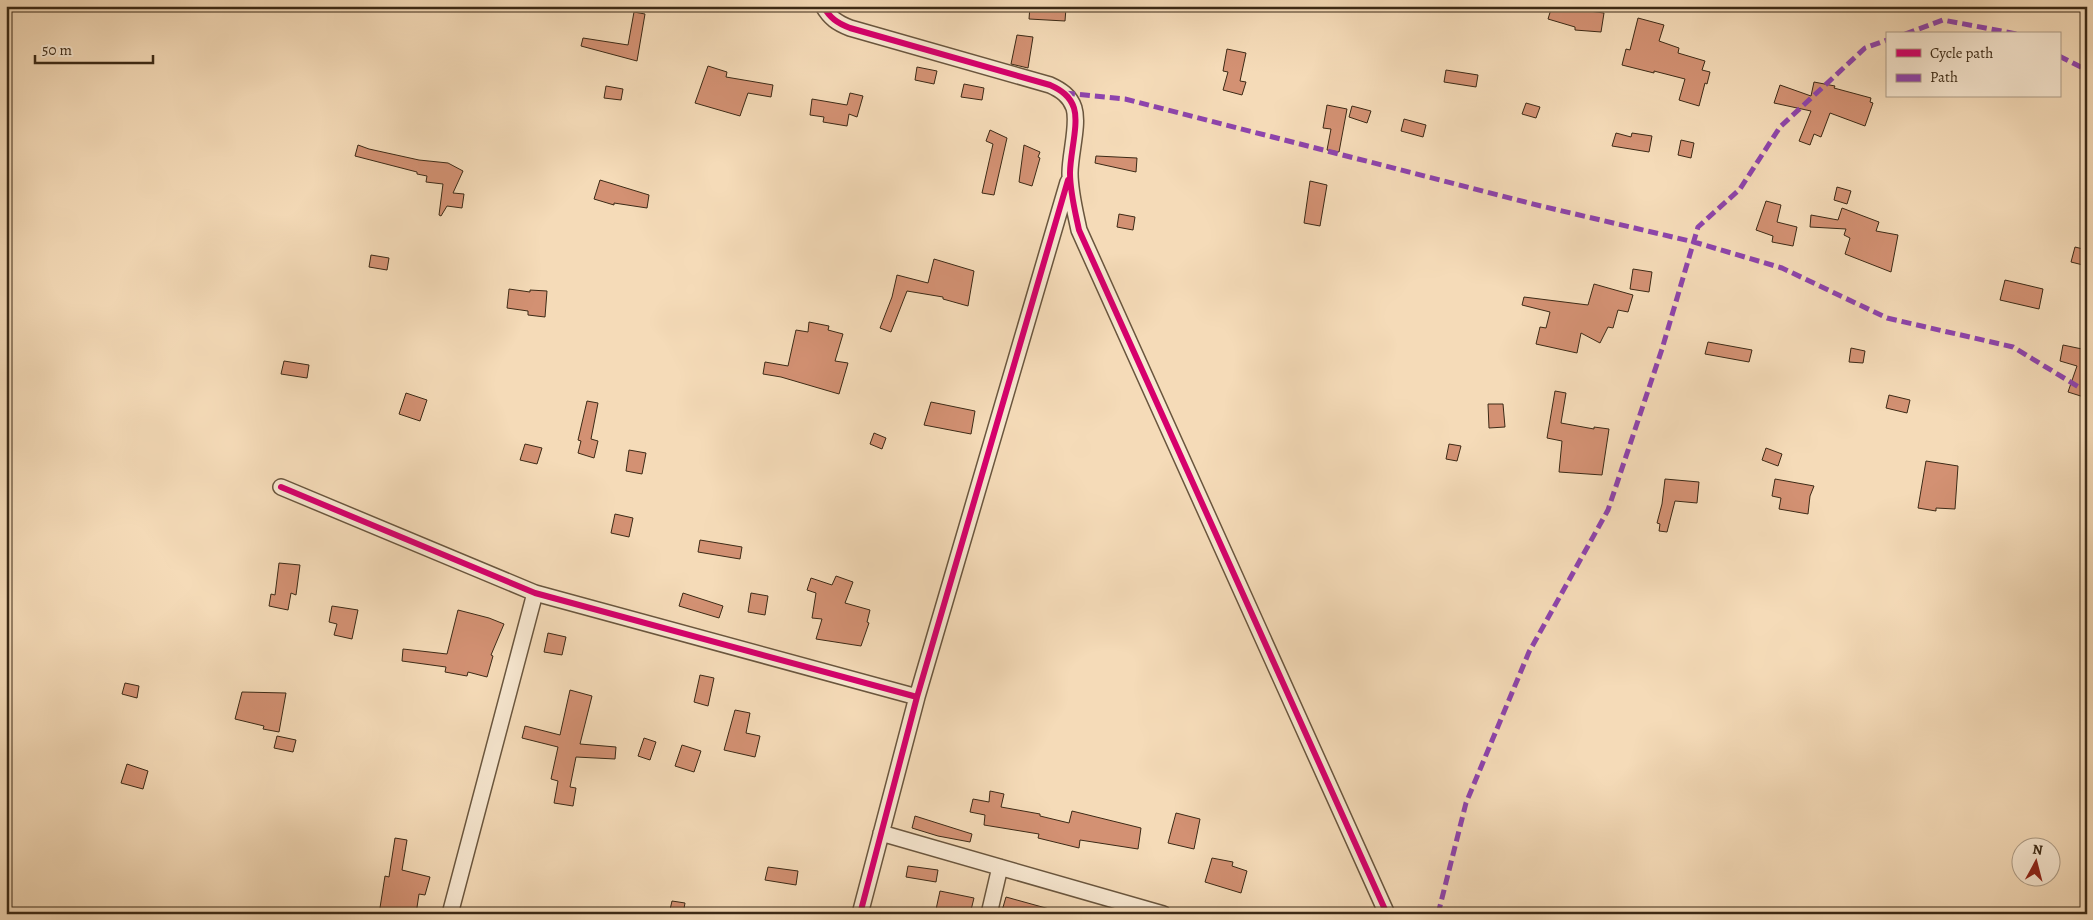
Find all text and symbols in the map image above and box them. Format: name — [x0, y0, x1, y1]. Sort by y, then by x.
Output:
scale bar — [35, 32, 152, 64]
legend — [1886, 32, 2060, 98]
text: 50 m — [42, 40, 72, 60]
text: Cycle path — [1930, 43, 1993, 63]
text: Path — [1930, 67, 1958, 87]
north arrow — [2010, 838, 2060, 888]
text: N — [2031, 840, 2044, 860]

